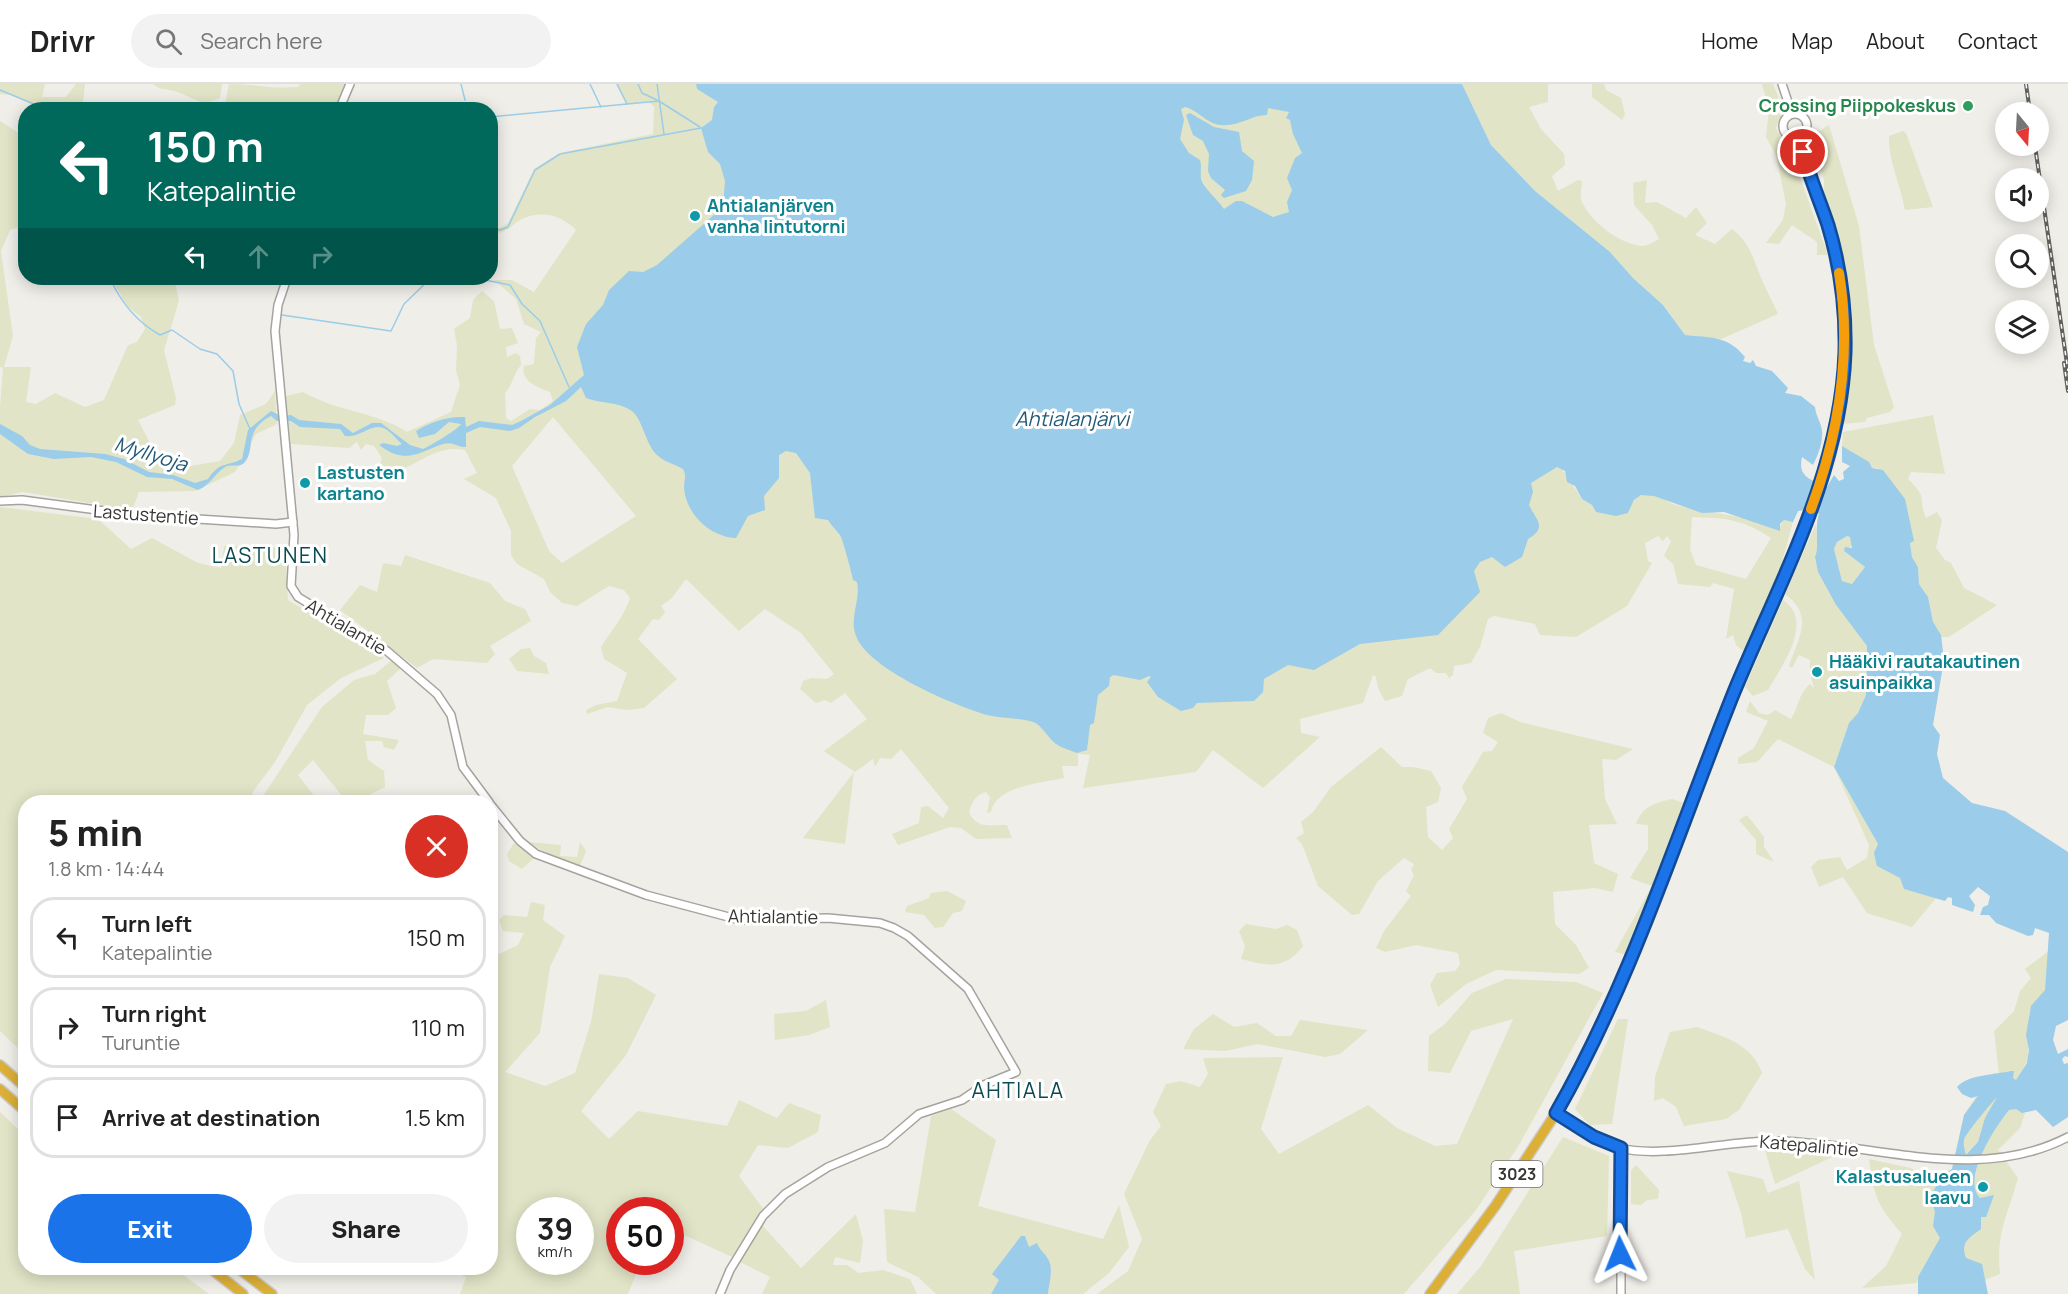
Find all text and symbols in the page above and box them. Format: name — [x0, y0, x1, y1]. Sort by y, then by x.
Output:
search box — [131, 14, 551, 68]
text: Drivr — [30, 22, 95, 60]
icon: search — [152, 25, 185, 58]
text: Search here — [200, 26, 323, 56]
text: Home — [1701, 27, 1758, 55]
text: Map — [1791, 27, 1833, 55]
text: About — [1866, 27, 1925, 55]
text: Contact — [1958, 27, 2038, 55]
place label: Crossing Piippokeskus — [1759, 93, 1956, 117]
marker: Crossing Piippokeskus — [1961, 99, 1975, 113]
north arrow — [1995, 102, 2049, 156]
map controls — [1995, 102, 2049, 354]
text: 150 m — [147, 117, 264, 175]
icon: left — [48, 126, 126, 204]
pin — [1777, 126, 1828, 177]
icon: arrive — [1786, 135, 1819, 168]
button: sound — [1995, 168, 2049, 222]
text: Katepalintie — [147, 172, 296, 209]
place label: Ahtialanjärven vanha lintutorni — [707, 193, 846, 238]
marker: Ahtialanjärven vanha lintutorni — [688, 209, 702, 223]
button: search — [1995, 234, 2049, 288]
icon: left — [179, 240, 212, 273]
icon: ahead — [242, 240, 275, 273]
icon: right — [305, 240, 338, 273]
button: layers — [1995, 300, 2049, 354]
water label: Ahtialanjärvi — [1015, 405, 1131, 432]
water label: Myllyoja — [111, 430, 192, 478]
place label: Lastusten kartano — [317, 460, 405, 505]
marker: Lastusten kartano — [298, 476, 312, 490]
street label: Lastustentie — [93, 498, 200, 530]
district label: LASTUNEN — [212, 541, 328, 569]
street label: Ahtialantie — [302, 593, 391, 660]
place label: Hääkivi rautakautinen asuinpaikka — [1829, 649, 2020, 694]
marker: Hääkivi rautakautinen asuinpaikka — [1810, 665, 1824, 679]
text: 5 min — [48, 808, 143, 857]
button: close — [405, 815, 468, 878]
text: 1.8 km · 14:44 — [48, 855, 164, 882]
street label: Ahtialantie — [728, 903, 818, 929]
text: Turn left — [102, 909, 192, 939]
icon: left — [51, 921, 84, 954]
text: 150 m — [407, 923, 465, 953]
text: Katepalintie — [102, 939, 213, 966]
text: Turn right — [102, 999, 207, 1029]
icon: right — [51, 1011, 84, 1044]
text: 110 m — [411, 1013, 465, 1043]
text: Turuntie — [102, 1029, 180, 1056]
district label: AHTIALA — [972, 1076, 1064, 1104]
icon: arrive — [51, 1101, 84, 1134]
text: Arrive at destination — [102, 1103, 320, 1133]
text: 1.5 km — [405, 1103, 465, 1133]
street label: Katepalintie — [1758, 1129, 1860, 1161]
road number: 3023 — [1492, 1161, 1543, 1187]
place label: Kalastusalueen laavu — [1836, 1164, 1971, 1209]
marker: Kalastusalueen laavu — [1976, 1180, 1990, 1194]
button: Exit — [48, 1194, 252, 1263]
button: Share — [264, 1194, 468, 1263]
speed limit sign: 50 — [606, 1197, 684, 1275]
text: 39 — [537, 1208, 573, 1249]
position arrow — [1588, 1222, 1652, 1286]
text: km/h — [538, 1241, 572, 1262]

